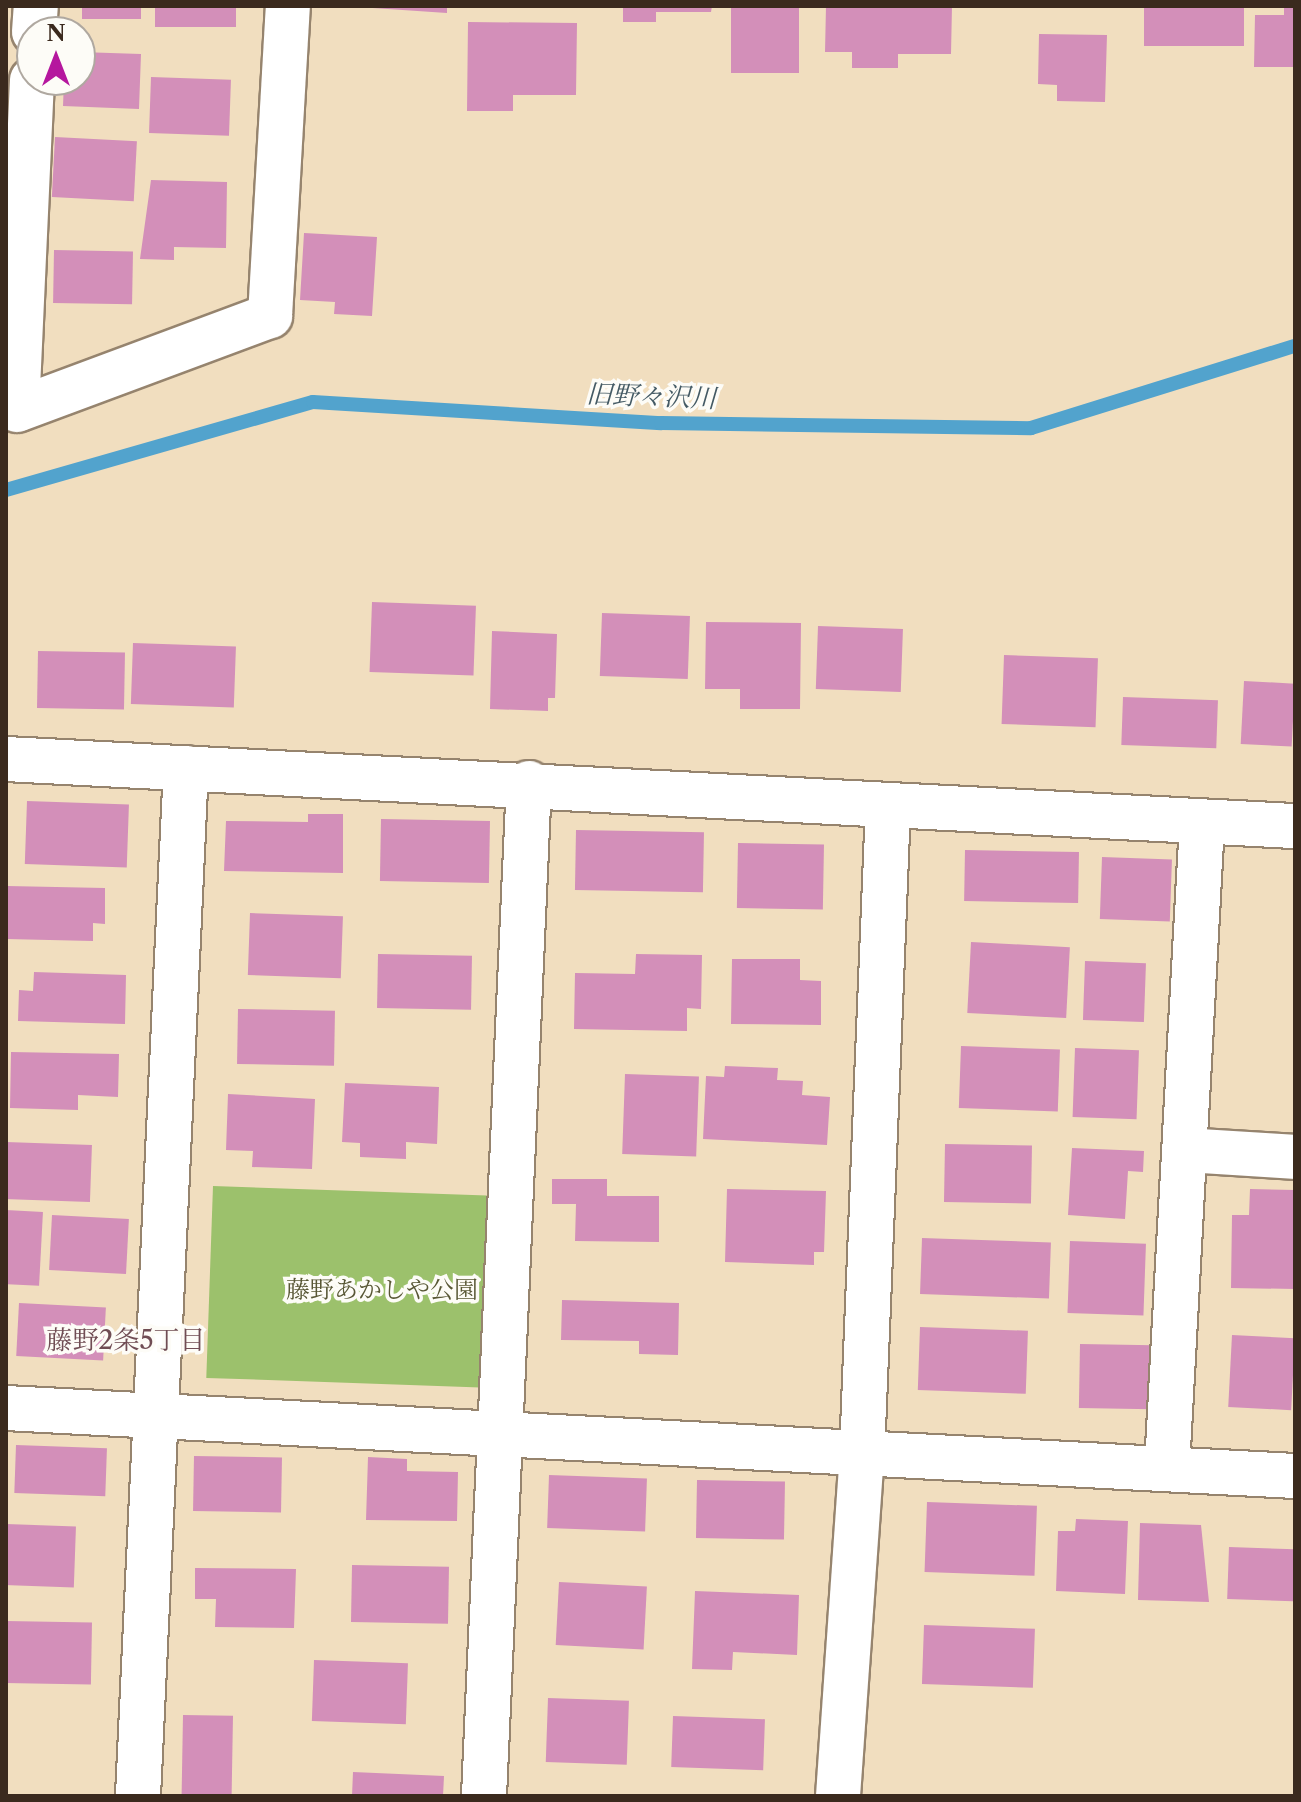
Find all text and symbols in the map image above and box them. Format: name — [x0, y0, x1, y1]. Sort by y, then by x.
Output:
north arrow — [16, 16, 96, 96]
text: N — [46, 20, 66, 47]
water label: 旧野々沢川 — [585, 379, 717, 415]
park label: 藤野あかしや公園 — [286, 1276, 478, 1304]
district label: 藤野2条5丁目 — [46, 1325, 206, 1357]

